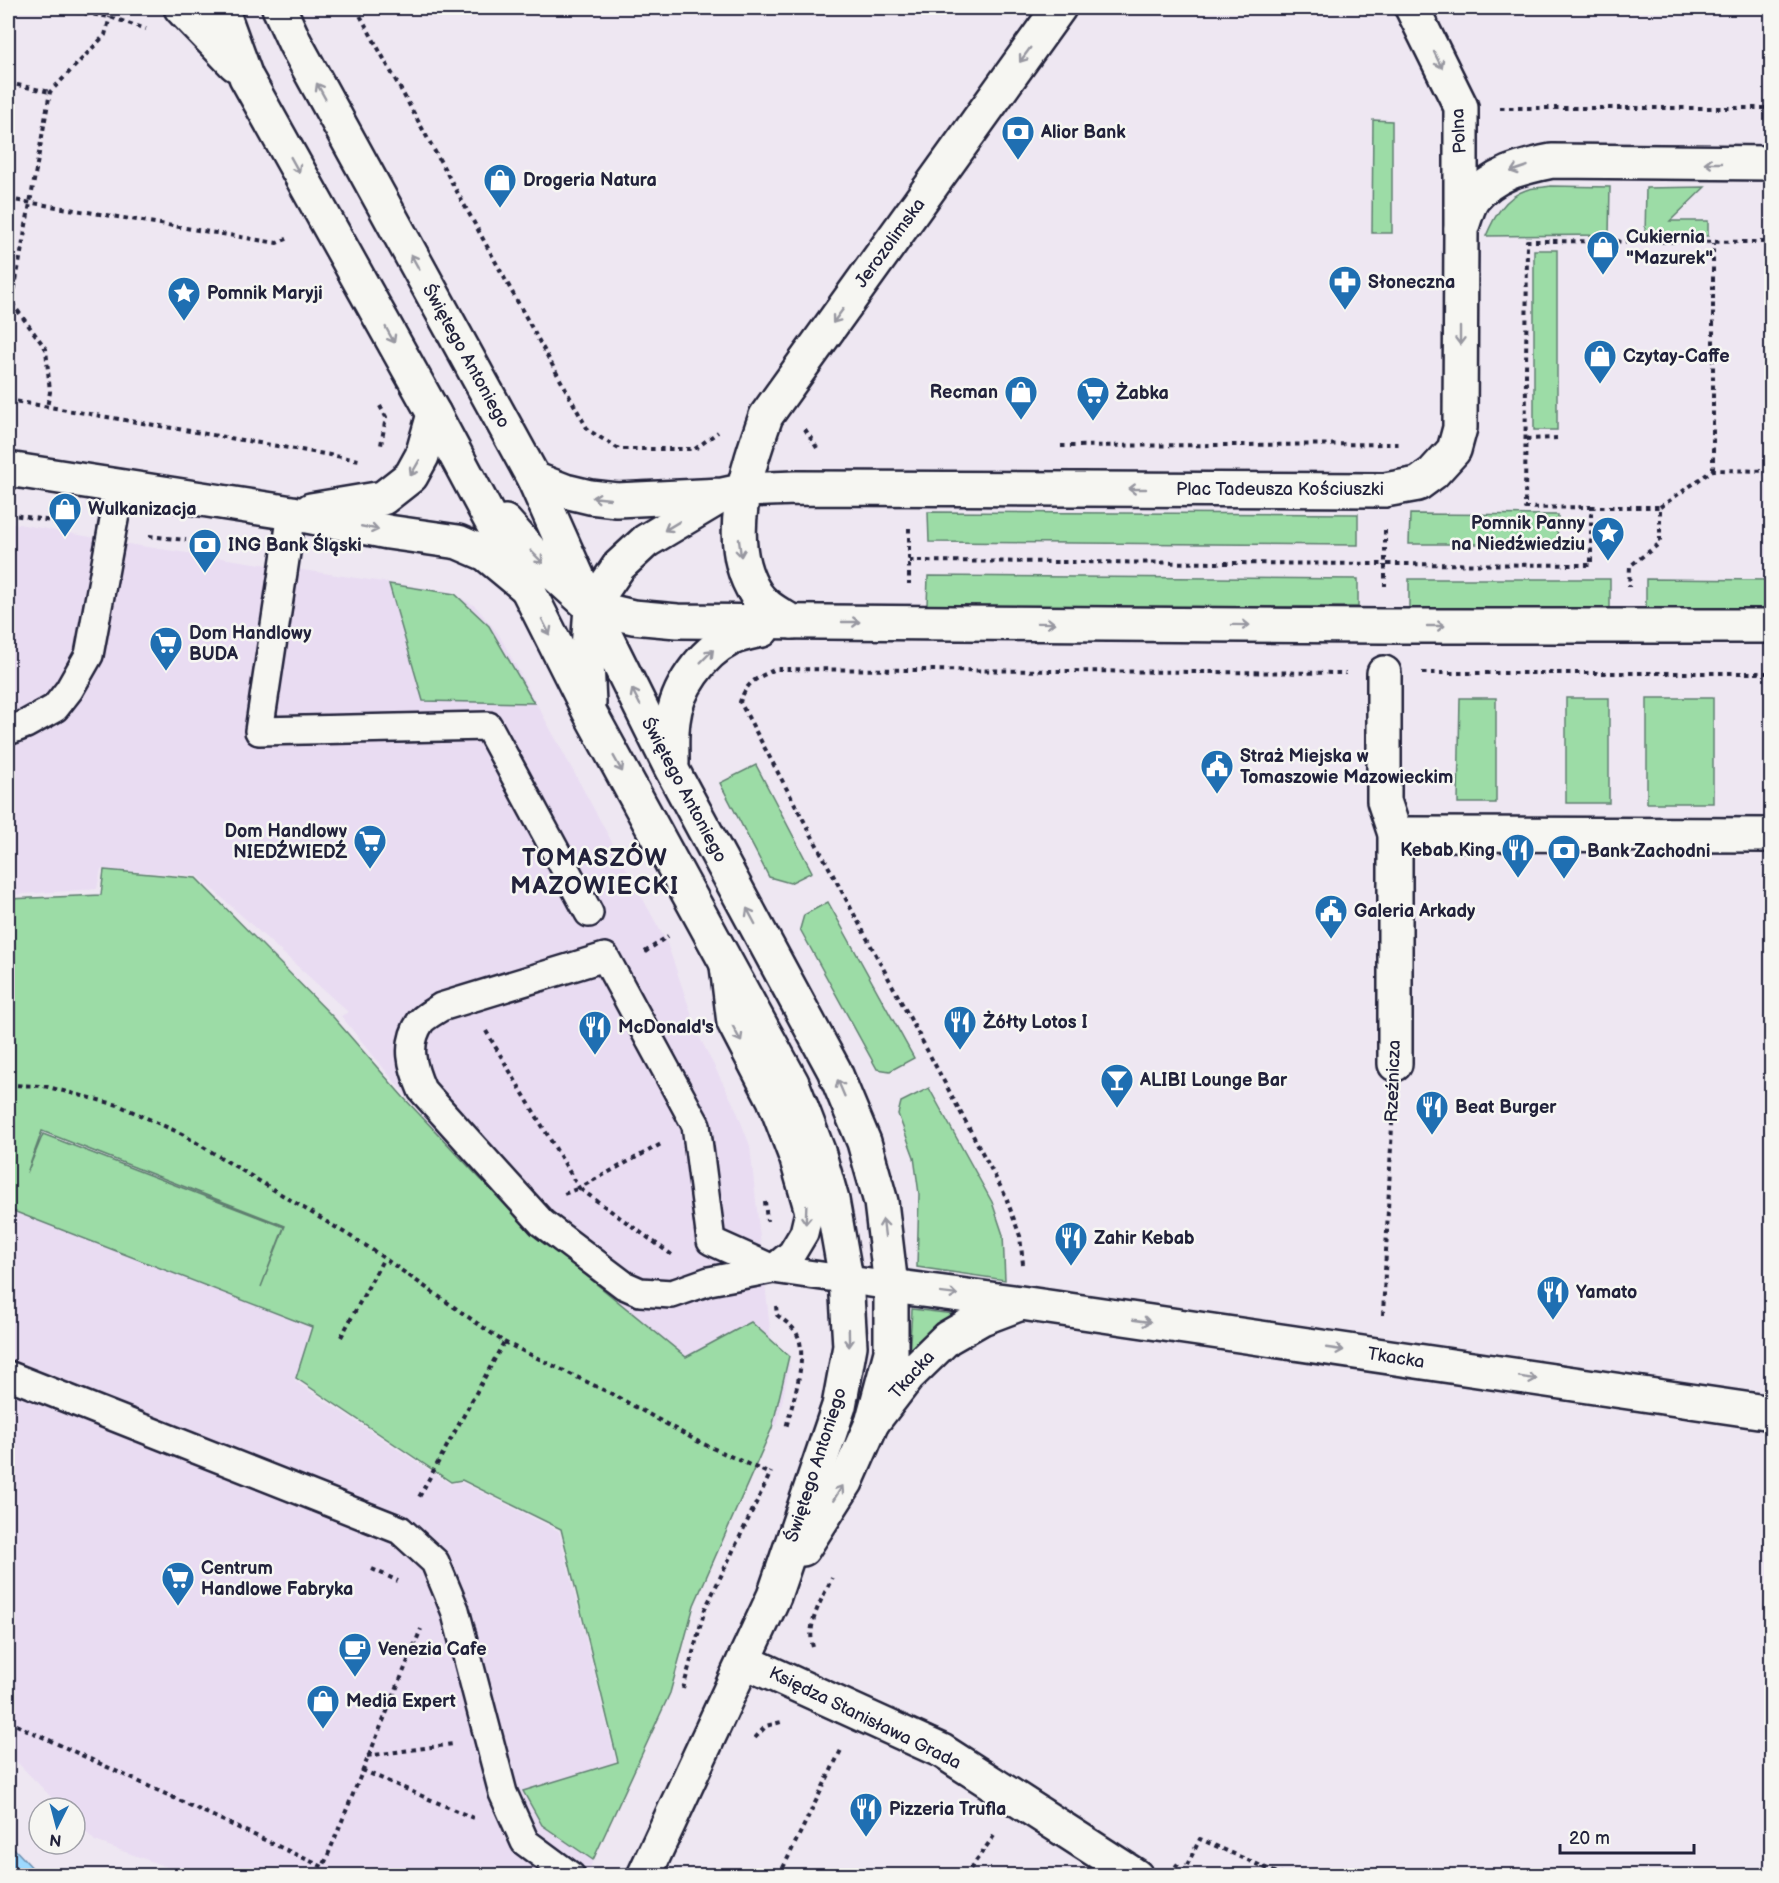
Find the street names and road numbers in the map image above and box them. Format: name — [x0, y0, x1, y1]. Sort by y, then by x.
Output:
street label: Polna — [1447, 108, 1471, 154]
street label: Jerozolimska — [851, 194, 929, 292]
street label: Świętego Antoniego — [418, 279, 516, 432]
street label: Plac Tadeusza Kościuszki — [1176, 479, 1384, 500]
street label: Świętego Antoniego — [637, 713, 733, 866]
street label: Rzeźnicza — [1381, 1039, 1405, 1123]
street label: Tkacka — [1366, 1343, 1426, 1373]
street label: Tkacka — [885, 1347, 939, 1403]
street label: Świętego Antoniego — [779, 1385, 851, 1545]
street label: Księdza Stanisława Grada — [765, 1662, 965, 1774]

